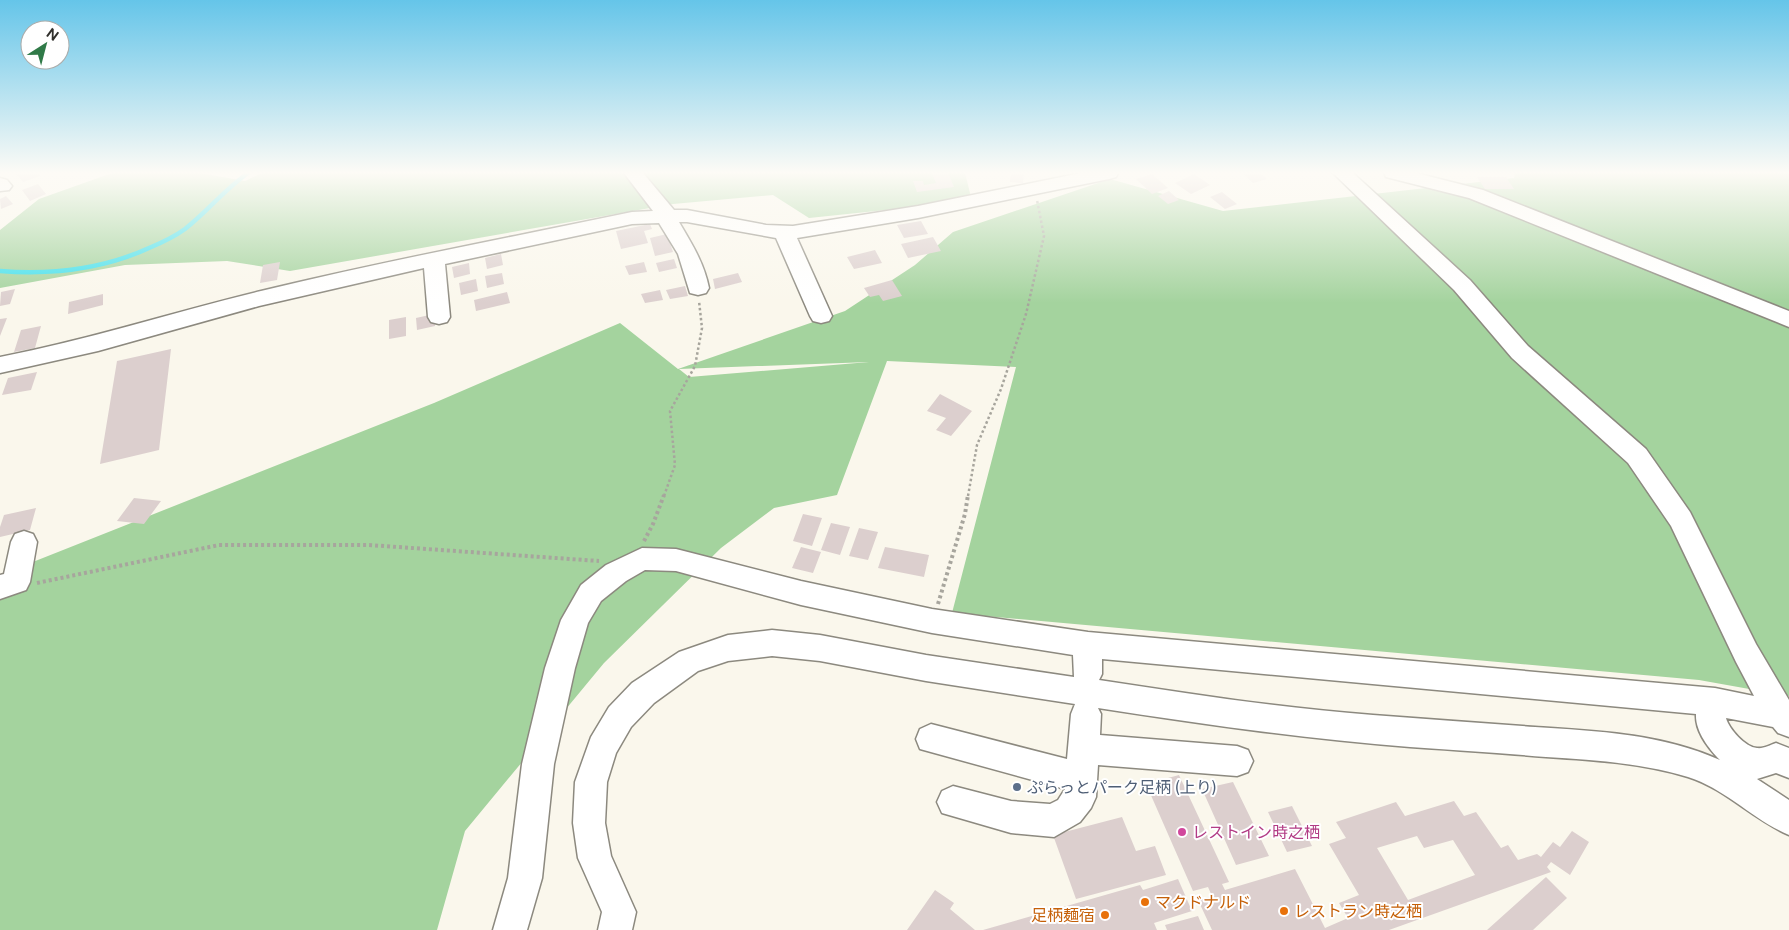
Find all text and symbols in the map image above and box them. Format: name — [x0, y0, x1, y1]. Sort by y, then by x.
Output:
north arrow — [20, 20, 70, 70]
text: N — [44, 25, 62, 44]
place label: ぷらっとパーク足柄 (上り) — [1027, 778, 1217, 797]
marker: ぷらっとパーク足柄 (上り) — [1011, 781, 1023, 793]
place label: レストイン時之栖 — [1192, 823, 1320, 842]
marker: レストイン時之栖 — [1176, 826, 1188, 838]
place label: マクドナルド — [1155, 893, 1251, 912]
marker: マクドナルド — [1139, 896, 1151, 908]
place label: レストラン時之栖 — [1294, 902, 1422, 921]
marker: レストラン時之栖 — [1278, 905, 1290, 917]
place label: 足柄麺宿 — [1031, 906, 1095, 925]
marker: 足柄麺宿 — [1099, 909, 1111, 921]

